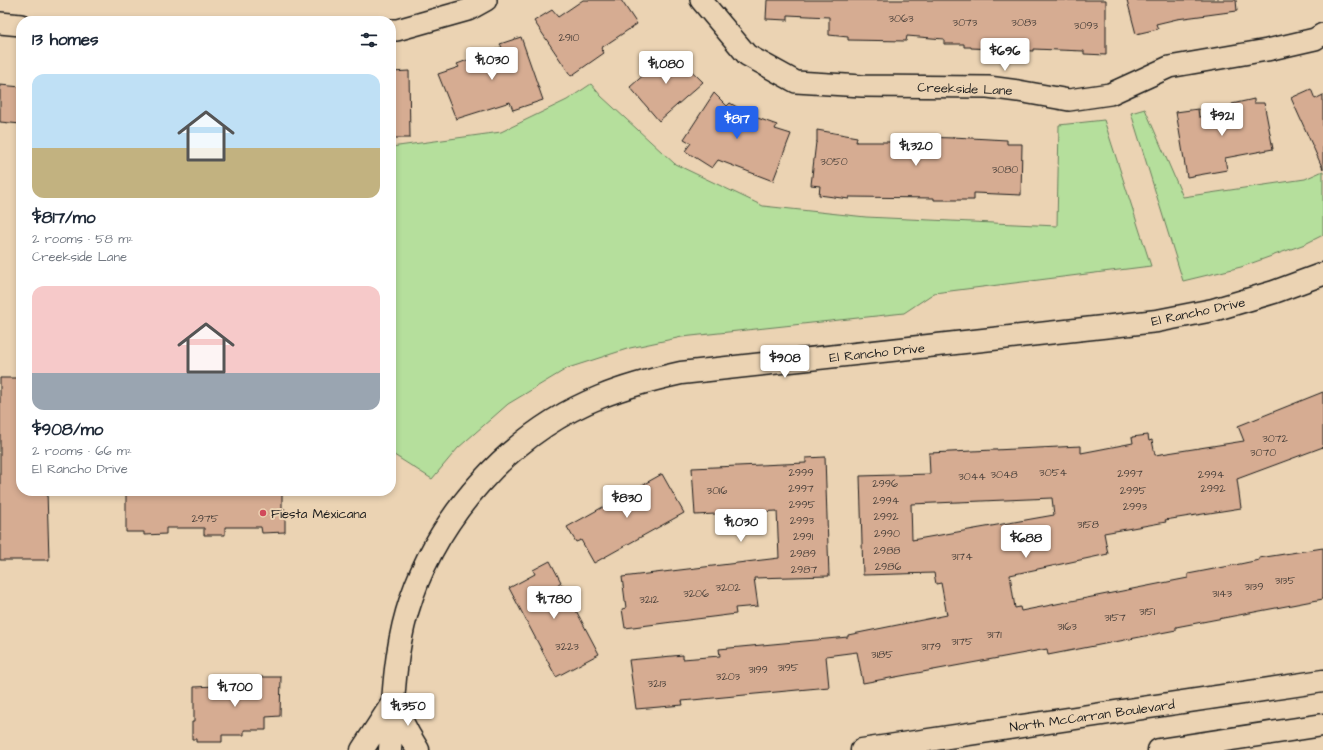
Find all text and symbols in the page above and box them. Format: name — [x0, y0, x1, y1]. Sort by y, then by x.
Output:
house number: 3063 — [888, 11, 914, 26]
house number: 3073 — [953, 15, 978, 30]
house number: 3083 — [1011, 15, 1037, 30]
house number: 3093 — [1074, 18, 1099, 33]
text: 13 homes — [32, 28, 99, 52]
icon: filters — [358, 29, 380, 51]
house number: 2910 — [559, 30, 580, 45]
pin: $696 — [981, 38, 1029, 72]
text: $696 — [990, 42, 1020, 60]
pin: $1,030 — [459, 47, 525, 81]
text: $1,030 — [475, 51, 509, 69]
pin: $1,080 — [633, 51, 699, 85]
text: $1,080 — [648, 55, 684, 73]
street label: Creekside Lane — [917, 78, 1013, 100]
icon: home — [170, 100, 242, 172]
pin: $921 — [1198, 103, 1246, 137]
pin: $817 — [713, 106, 761, 140]
text: $921 — [1210, 107, 1234, 125]
text: $817 — [724, 110, 750, 128]
pin: $1,320 — [883, 133, 949, 167]
text: $1,320 — [899, 137, 933, 155]
house number: 3050 — [820, 154, 848, 169]
house number: 3080 — [992, 162, 1018, 177]
text: $817/mo — [32, 206, 96, 230]
text: 2 rooms · 58 m² — [32, 230, 133, 248]
text: Creekside Lane — [32, 248, 127, 266]
street label: El Rancho Drive — [1149, 293, 1247, 331]
icon: home — [170, 312, 242, 384]
street label: El Rancho Drive — [828, 339, 926, 367]
pin: $908 — [761, 345, 809, 379]
text: $908 — [769, 349, 801, 367]
text: $908/mo — [32, 418, 103, 442]
house number: 3072 — [1262, 431, 1288, 446]
text: 2 rooms · 66 m² — [32, 442, 132, 460]
house number: 3070 — [1250, 445, 1276, 460]
text: El Rancho Drive — [32, 460, 128, 478]
house number: 2999 — [788, 465, 814, 480]
house number: 3054 — [1039, 465, 1067, 480]
house number: 2997 — [1117, 466, 1143, 481]
house number: 3048 — [990, 467, 1018, 482]
house number: 2994 — [1198, 467, 1225, 482]
house number: 3044 — [958, 469, 986, 484]
house number: 2996 — [872, 476, 898, 491]
house number: 2997 — [788, 481, 814, 496]
house number: 2992 — [1200, 481, 1226, 496]
house number: 3016 — [707, 483, 728, 498]
house number: 2995 — [1120, 483, 1147, 498]
pin: $830 — [603, 485, 651, 519]
text: $830 — [612, 489, 642, 507]
house number: 2994 — [873, 493, 900, 508]
house number: 2995 — [789, 497, 816, 512]
house number: 2993 — [1123, 499, 1148, 514]
place label: Fiesta Méxicana — [271, 505, 367, 523]
marker: Fiesta Méxicana — [258, 508, 268, 518]
pin: $1,030 — [708, 509, 774, 543]
house number: 2992 — [873, 509, 899, 524]
house number: 2975 — [191, 511, 219, 526]
text: $1,030 — [724, 513, 758, 531]
house number: 2993 — [790, 513, 815, 528]
house number: 3158 — [1077, 517, 1099, 532]
pin: $688 — [1002, 525, 1050, 559]
house number: 2990 — [874, 526, 900, 541]
house number: 2991 — [793, 529, 814, 544]
text: $688 — [1010, 529, 1042, 547]
house number: 2988 — [874, 543, 900, 558]
house number: 2989 — [790, 546, 816, 561]
house number: 3174 — [951, 549, 973, 564]
house number: 2986 — [875, 559, 901, 574]
house number: 2987 — [791, 562, 817, 577]
house number: 3135 — [1275, 573, 1295, 588]
house number: 3139 — [1245, 579, 1263, 594]
house number: 3202 — [715, 580, 741, 595]
pin: $1,780 — [521, 586, 587, 620]
house number: 3206 — [683, 586, 709, 601]
house number: 3143 — [1212, 586, 1232, 601]
text: $1,780 — [536, 590, 572, 608]
house number: 3212 — [639, 592, 660, 607]
house number: 3151 — [1139, 604, 1156, 619]
house number: 3157 — [1104, 610, 1126, 625]
house number: 3163 — [1057, 619, 1077, 634]
house number: 3171 — [986, 627, 1002, 642]
house number: 3175 — [951, 634, 973, 649]
house number: 3223 — [555, 639, 579, 654]
house number: 3179 — [921, 639, 941, 654]
house number: 3185 — [871, 647, 893, 662]
house number: 3195 — [777, 660, 799, 675]
house number: 3199 — [748, 662, 768, 677]
house number: 3203 — [716, 669, 741, 684]
pin: $1,700 — [202, 674, 268, 708]
house number: 3213 — [648, 676, 667, 691]
text: $1,700 — [217, 678, 253, 696]
pin: $1,350 — [375, 693, 441, 727]
street label: North McCarran Boulevard — [1008, 695, 1176, 736]
text: $1,350 — [390, 697, 426, 715]

